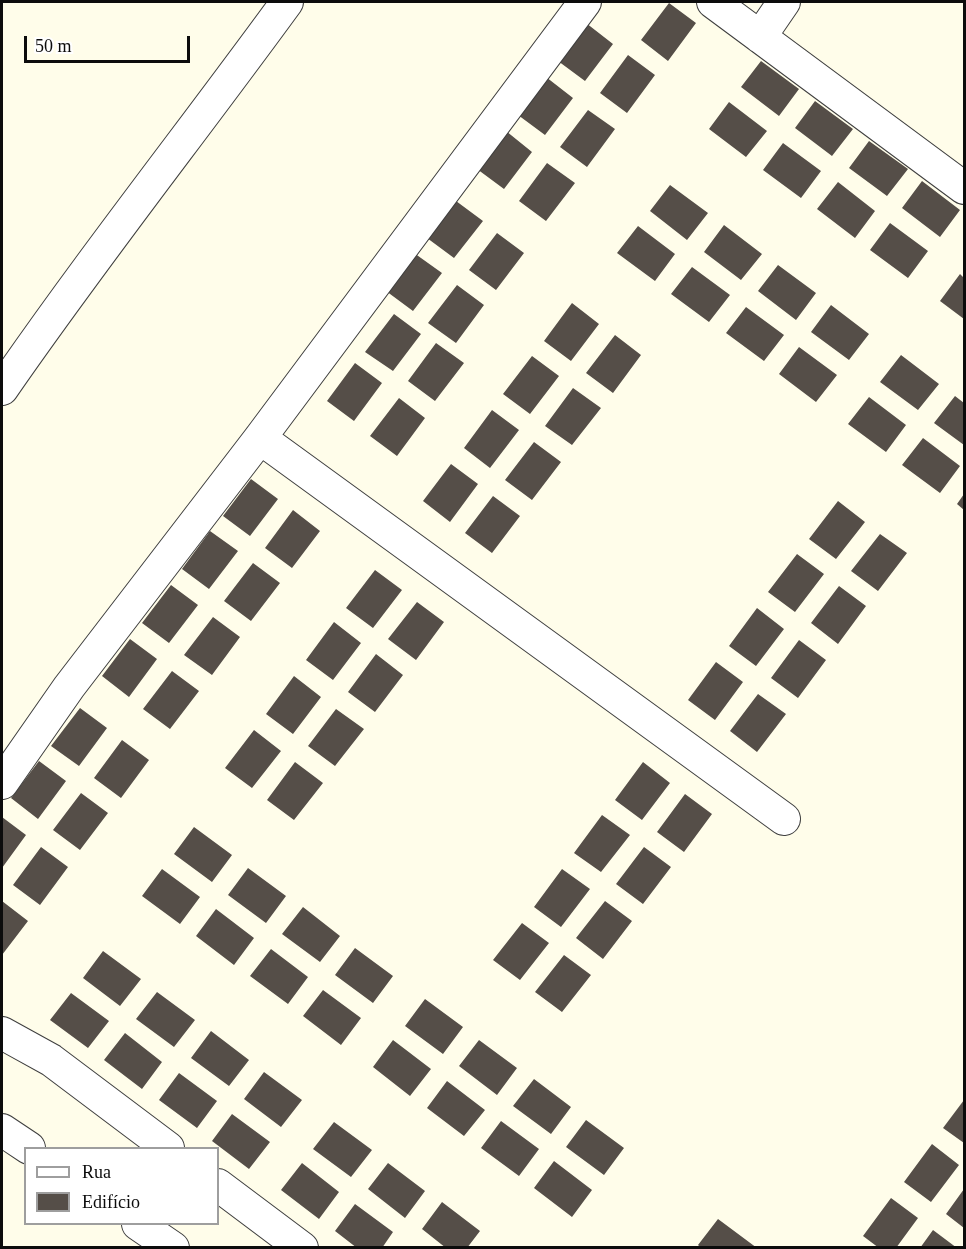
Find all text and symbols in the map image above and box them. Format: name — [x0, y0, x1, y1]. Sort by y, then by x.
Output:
scale bar — [27, 24, 194, 62]
text: 50 m — [35, 36, 72, 56]
legend — [24, 1147, 219, 1225]
text: Rua — [82, 1162, 111, 1182]
text: Edifício — [82, 1192, 140, 1212]

